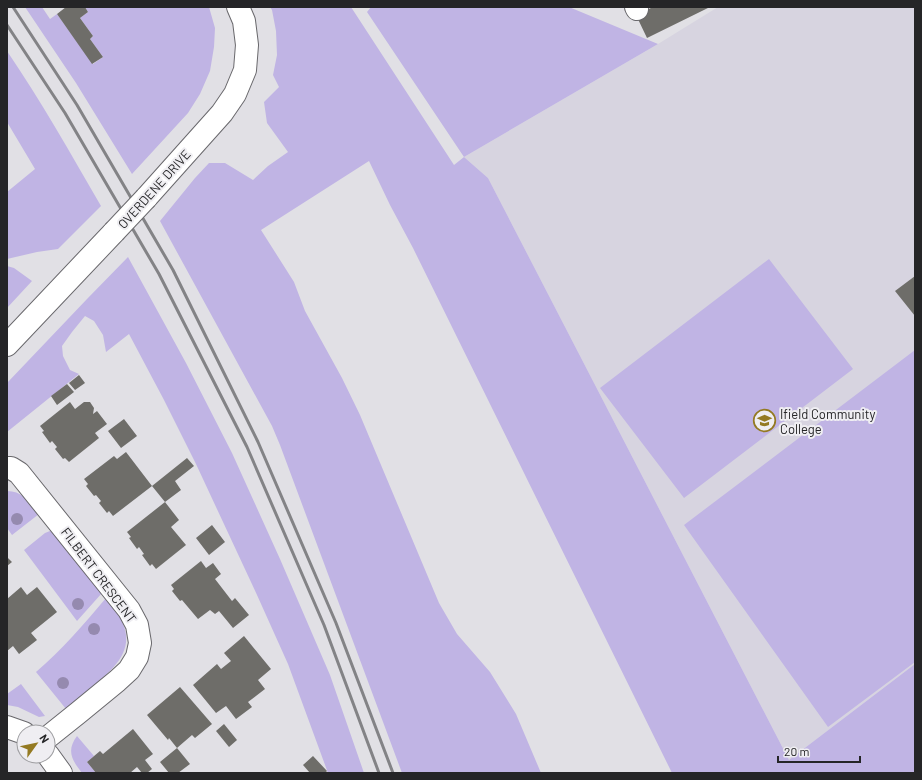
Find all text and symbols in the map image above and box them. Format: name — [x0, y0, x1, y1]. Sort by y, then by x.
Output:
street label: OVERDENE DRIVE — [114, 146, 194, 232]
place label: Ifield Community College — [780, 406, 875, 437]
school or university icon: Ifield Community College — [751, 408, 777, 434]
street label: FILBERT CRESCENT — [58, 524, 140, 626]
north arrow — [16, 724, 56, 764]
text: N — [37, 732, 52, 745]
scale bar — [778, 738, 860, 764]
text: 20 m — [784, 744, 810, 758]

